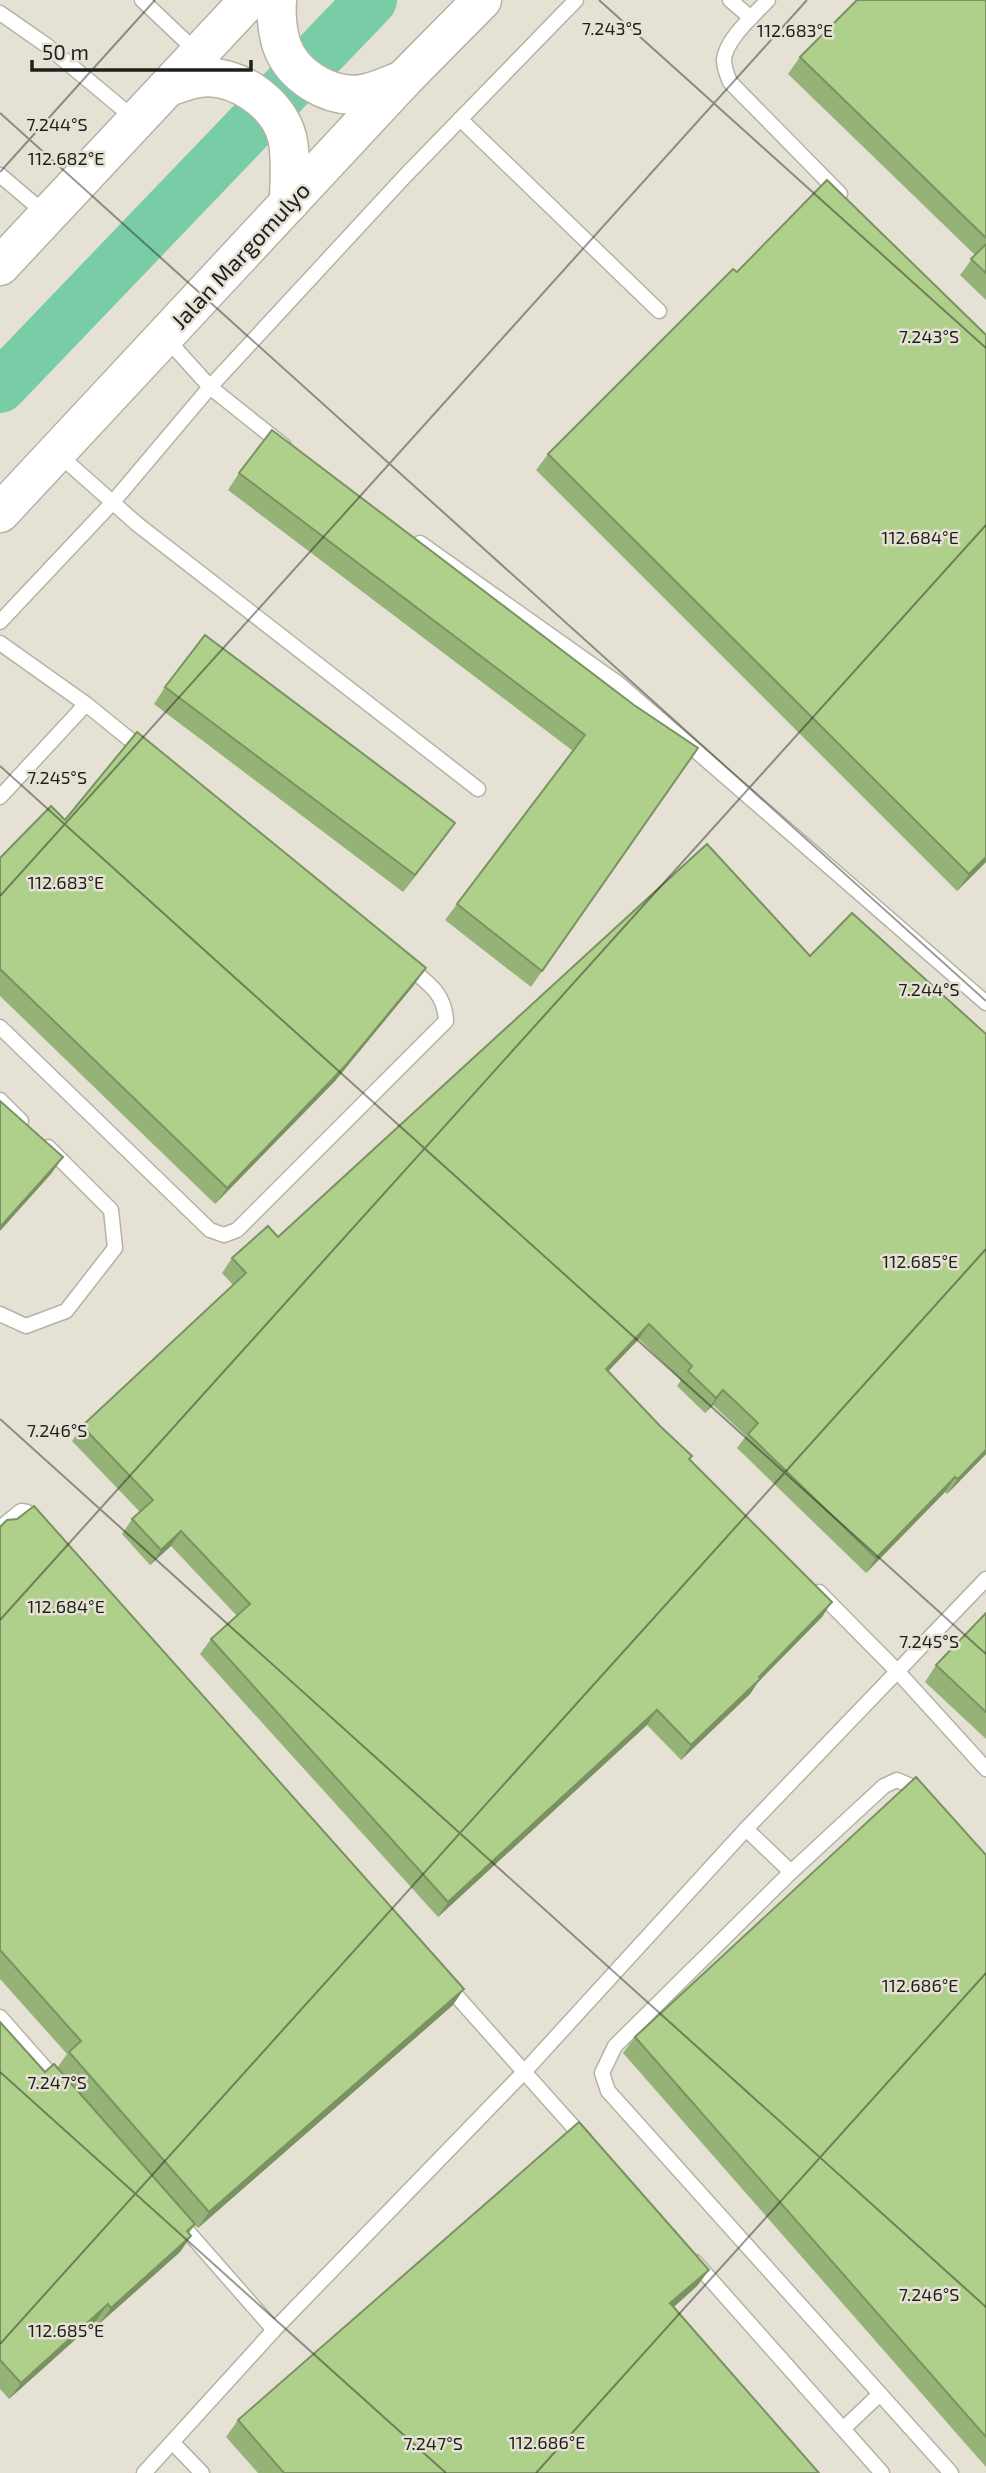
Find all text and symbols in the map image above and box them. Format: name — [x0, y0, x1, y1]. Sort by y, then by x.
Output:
text: 7.243°S — [582, 17, 642, 39]
text: 112.683°E — [757, 19, 833, 41]
scale bar — [32, 28, 250, 72]
text: 50 m — [42, 39, 89, 64]
text: 7.244°S — [26, 113, 88, 135]
text: 112.682°E — [28, 147, 104, 169]
street label: Jalan Margomulyo — [165, 176, 315, 334]
text: 7.243°S — [899, 325, 959, 347]
text: 112.684°E — [881, 526, 959, 548]
text: 7.245°S — [27, 766, 87, 788]
text: 112.683°E — [28, 871, 104, 893]
text: 7.244°S — [898, 978, 960, 1000]
text: 112.685°E — [882, 1250, 958, 1272]
text: 7.246°S — [27, 1419, 87, 1441]
text: 112.684°E — [27, 1595, 105, 1617]
text: 7.245°S — [899, 1630, 959, 1652]
text: 112.686°E — [882, 1974, 958, 1996]
text: 7.247°S — [27, 2071, 87, 2093]
text: 7.246°S — [899, 2283, 959, 2305]
text: 112.685°E — [28, 2319, 104, 2341]
text: 112.686°E — [509, 2431, 585, 2453]
text: 7.247°S — [403, 2432, 463, 2454]

